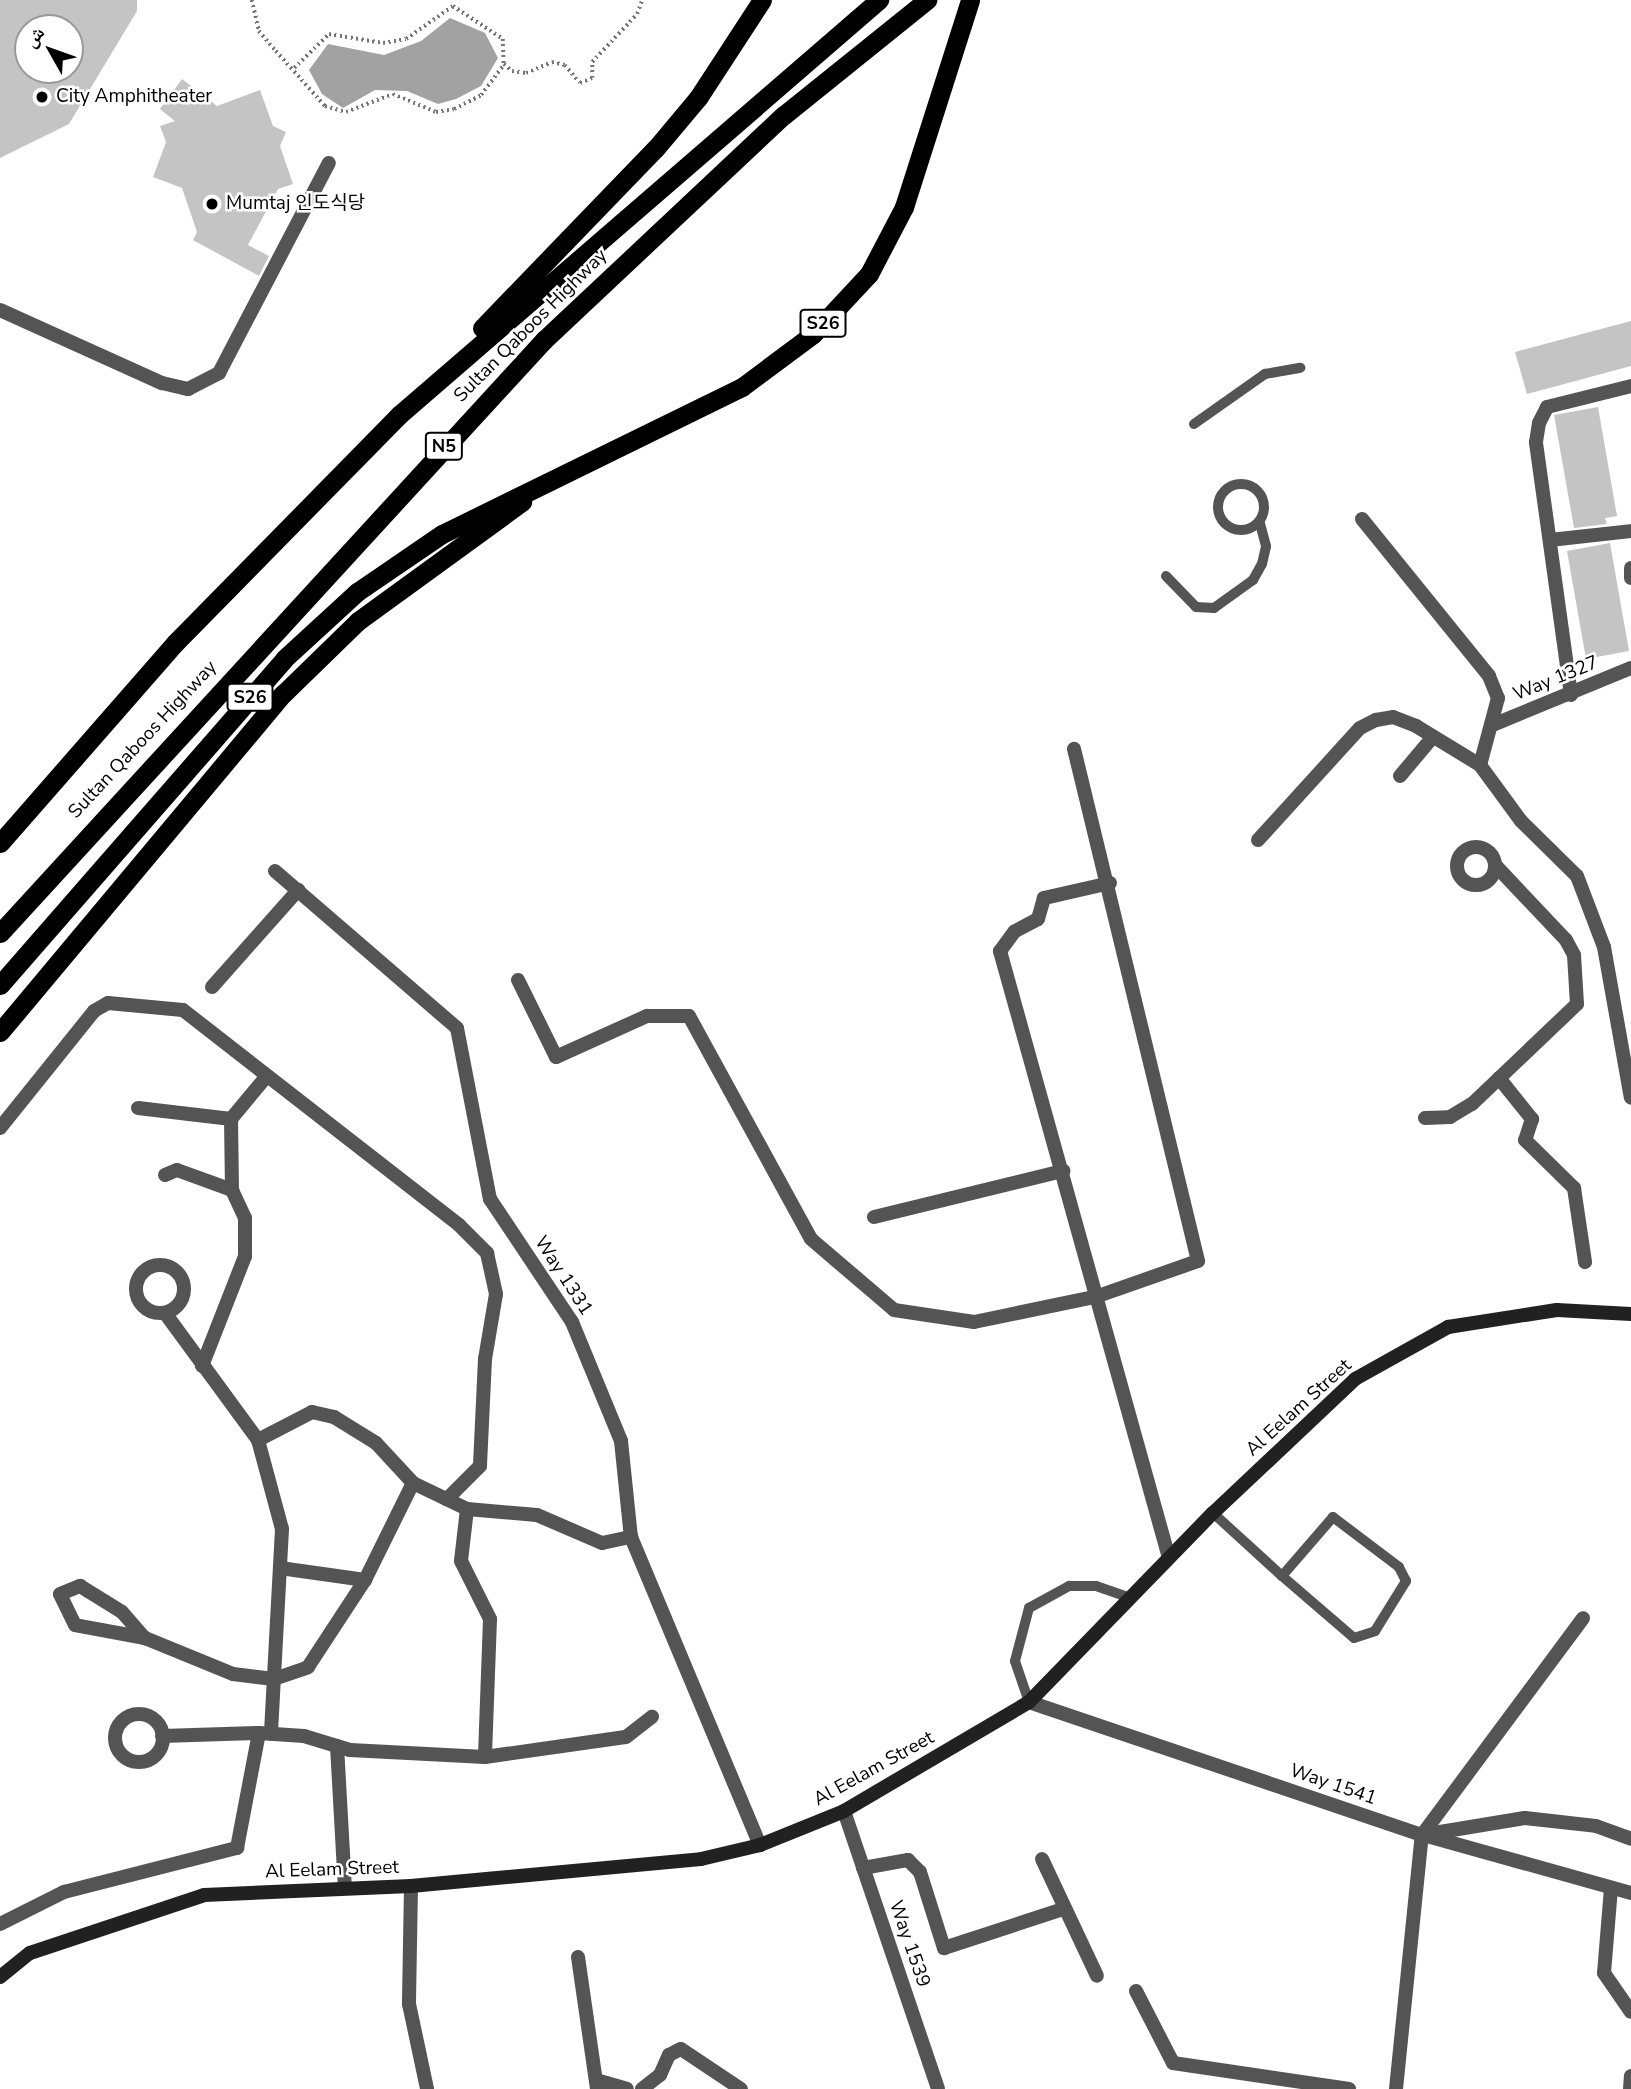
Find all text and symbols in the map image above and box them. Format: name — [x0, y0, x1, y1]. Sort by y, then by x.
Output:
north arrow — [14, 14, 84, 84]
text: ش — [18, 21, 51, 53]
place label: City Amphitheater — [56, 86, 212, 108]
marker: City Amphitheater — [34, 89, 50, 105]
place label: Mumtaj 인도식당 — [226, 193, 365, 215]
marker: Mumtaj 인도식당 — [204, 196, 220, 212]
street label: Sultan Qaboos Highway — [450, 245, 612, 407]
road number: S26 — [798, 309, 848, 338]
road number: N5 — [425, 432, 463, 461]
street label: Way 1327 — [1510, 652, 1602, 706]
street label: Sultan Qaboos Highway — [64, 656, 222, 824]
road number: S26 — [226, 682, 274, 712]
street label: Way 1331 — [529, 1232, 597, 1320]
street label: Al Eelam Street — [1242, 1355, 1356, 1461]
street label: Al Eelam Street — [810, 1727, 938, 1811]
street label: Way 1541 — [1287, 1760, 1379, 1810]
street label: Al Eelam Street — [265, 1856, 399, 1884]
street label: Way 1539 — [884, 1898, 934, 1990]

